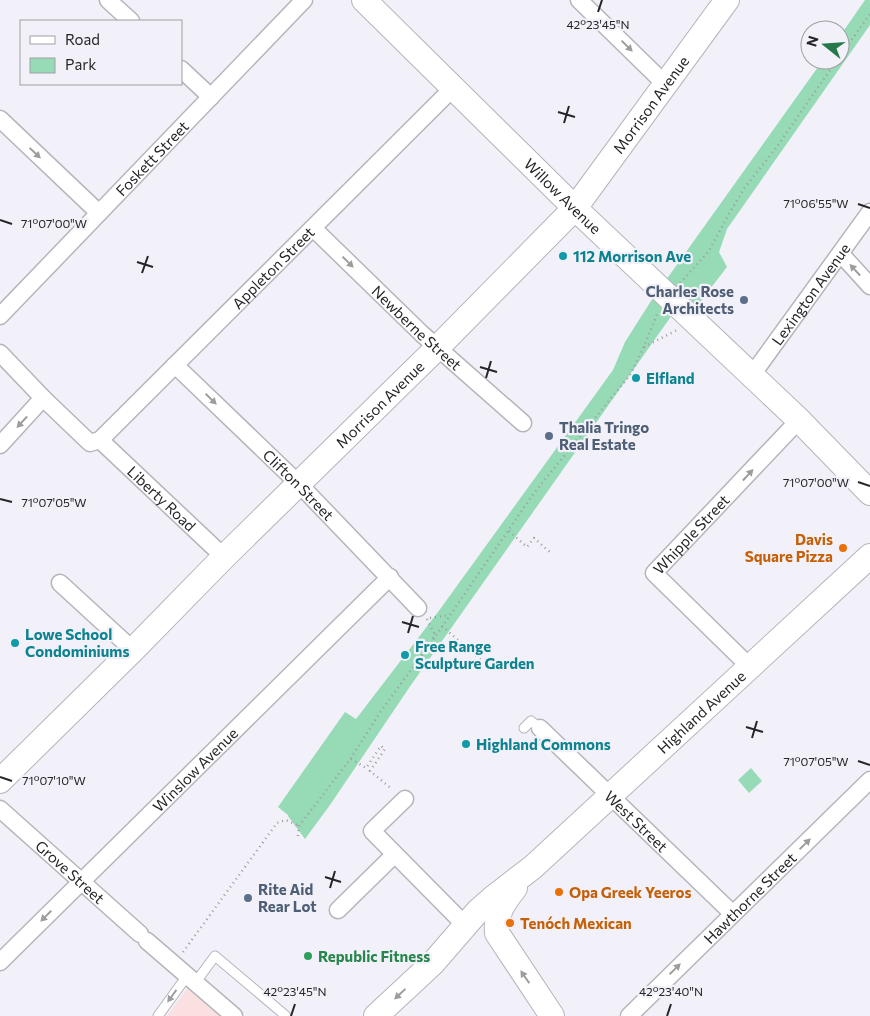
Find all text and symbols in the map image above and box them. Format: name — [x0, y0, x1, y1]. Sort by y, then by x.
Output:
text: 42°23'45"N — [567, 17, 629, 31]
legend — [20, 20, 182, 85]
north arrow — [800, 20, 850, 70]
text: Road — [65, 30, 100, 48]
text: N — [802, 34, 822, 49]
one-way arrow — [620, 40, 632, 52]
street label: Morrison Avenue — [609, 52, 692, 157]
text: Park — [65, 55, 96, 73]
street label: Foskett Street — [112, 117, 192, 199]
one-way arrow — [29, 147, 41, 159]
street label: Willow Avenue — [521, 154, 605, 237]
text: 71°06'55"W — [783, 196, 849, 210]
text: 71°07'00"W — [21, 216, 87, 230]
street label: Appleton Street — [228, 223, 318, 312]
street label: Lexington Avenue — [768, 239, 854, 349]
place label: 112 Morrison Ave — [573, 247, 691, 265]
marker: 112 Morrison Ave — [557, 250, 569, 262]
one-way arrow — [342, 256, 354, 268]
one-way arrow — [849, 264, 861, 276]
street label: Newberne Street — [368, 282, 465, 374]
place label: Charles Rose Architects — [646, 282, 734, 317]
marker: Charles Rose Architects — [738, 294, 750, 306]
street label: Morrison Avenue — [332, 357, 428, 451]
place label: Elfland — [646, 369, 695, 387]
marker: Elfland — [630, 372, 642, 384]
one-way arrow — [204, 393, 216, 405]
one-way arrow — [16, 415, 28, 427]
place label: Thalia Tringo Real Estate — [559, 418, 649, 453]
marker: Thalia Tringo Real Estate — [543, 430, 555, 442]
street label: Clifton Street — [259, 445, 338, 524]
street label: Liberty Road — [124, 462, 200, 535]
one-way arrow — [742, 469, 754, 481]
text: 71°07'00"W — [783, 475, 849, 489]
street label: Whipple Street — [649, 491, 733, 577]
text: 71°07'05"W — [21, 495, 87, 509]
place label: Davis Square Pizza — [745, 530, 833, 565]
marker: Davis Square Pizza — [837, 542, 849, 554]
place label: Lowe School Condominiums — [25, 625, 129, 660]
marker: Lowe School Condominiums — [9, 637, 21, 649]
place label: Free Range Sculpture Garden — [415, 637, 535, 672]
marker: Free Range Sculpture Garden — [399, 649, 411, 661]
street label: Highland Avenue — [653, 666, 749, 757]
street label: Winslow Avenue — [149, 724, 241, 815]
place label: Highland Commons — [476, 735, 611, 753]
marker: Highland Commons — [460, 738, 472, 750]
text: 71°07'05"W — [783, 754, 849, 768]
text: 71°07'10"W — [22, 773, 86, 787]
street label: West Street — [601, 787, 672, 855]
street label: Grove Street — [32, 836, 108, 907]
one-way arrow — [798, 838, 810, 850]
street label: Hawthorne Street — [700, 848, 800, 947]
place label: Rite Aid Rear Lot — [258, 880, 317, 915]
place label: Opa Greek Yeeros — [569, 883, 691, 901]
marker: Opa Greek Yeeros — [553, 886, 565, 898]
marker: Rite Aid Rear Lot — [242, 892, 254, 904]
one-way arrow — [40, 910, 52, 922]
place label: Tenóch Mexican — [520, 914, 632, 932]
marker: Tenóch Mexican — [504, 917, 516, 929]
place label: Republic Fitness — [318, 947, 430, 965]
marker: Republic Fitness — [302, 950, 314, 962]
one-way arrow — [669, 963, 681, 975]
one-way arrow — [520, 970, 530, 984]
text: 42°23'45"N — [264, 984, 326, 998]
text: 42°23'40"N — [639, 984, 703, 998]
one-way arrow — [394, 988, 407, 999]
one-way arrow — [167, 989, 177, 1003]

